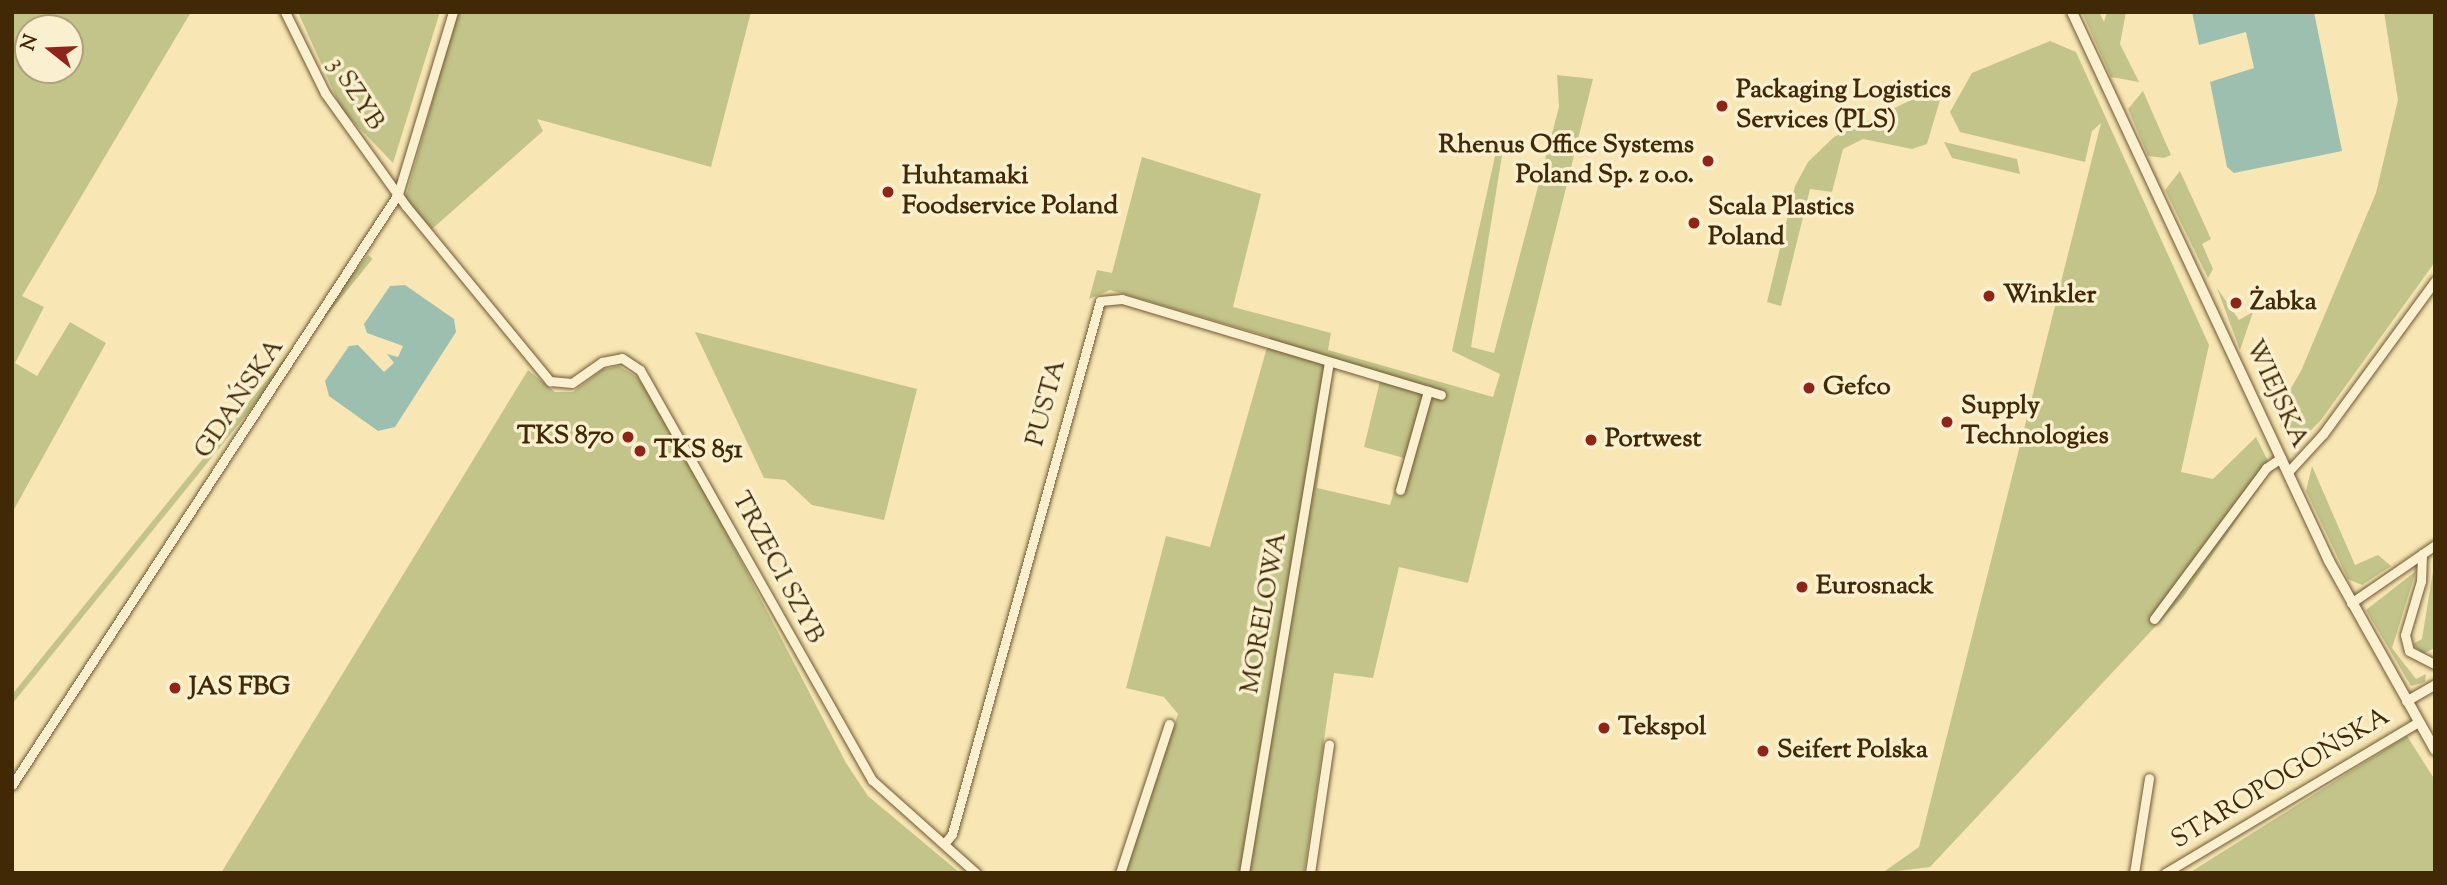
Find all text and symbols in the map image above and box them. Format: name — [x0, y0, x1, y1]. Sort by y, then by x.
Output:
north arrow — [14, 14, 84, 84]
text: N — [15, 32, 46, 54]
street label: 3 SZYB — [320, 52, 390, 136]
place label: Packaging Logistics Services (PLS) — [1736, 75, 1951, 136]
marker: Packaging Logistics Services (PLS) — [1714, 98, 1730, 114]
place label: Rhenus Office Systems Poland Sp. z o.o. — [1438, 130, 1694, 192]
marker: Rhenus Office Systems Poland Sp. z o.o. — [1700, 153, 1716, 169]
place label: Huhtamaki Foodservice Poland — [902, 161, 1118, 222]
marker: Huhtamaki Foodservice Poland — [880, 184, 896, 200]
place label: Scala Plastics Poland — [1708, 192, 1854, 254]
marker: Scala Plastics Poland — [1686, 215, 1702, 231]
place label: Winkler — [2003, 280, 2096, 312]
place label: Żabka — [2250, 287, 2317, 319]
marker: Winkler — [1981, 288, 1997, 304]
marker: Żabka — [2228, 295, 2244, 311]
street label: GDAŃSKA — [189, 333, 291, 465]
street label: WIEJSKA — [2237, 335, 2315, 453]
street label: PUSTA — [1020, 356, 1074, 450]
place label: Gefco — [1823, 372, 1891, 404]
marker: Gefco — [1801, 380, 1817, 396]
place label: Supply Technologies — [1961, 391, 2109, 452]
marker: Supply Technologies — [1939, 414, 1955, 430]
place label: TKS 870 — [517, 421, 614, 453]
place label: Portwest — [1605, 424, 1701, 456]
marker: TKS 870 — [620, 429, 636, 445]
marker: Portwest — [1583, 432, 1599, 448]
place label: TKS 851 — [654, 435, 742, 467]
marker: TKS 851 — [632, 443, 648, 459]
street label: TRZECI SZYB — [724, 487, 830, 649]
street label: MORELOWA — [1235, 530, 1295, 696]
place label: Eurosnack — [1816, 571, 1934, 603]
marker: Eurosnack — [1794, 579, 1810, 595]
place label: JAS FBG — [189, 672, 290, 704]
marker: JAS FBG — [167, 680, 183, 696]
street label: STAROPOGOŃSKA — [2166, 702, 2396, 856]
place label: Tekspol — [1618, 712, 1706, 744]
marker: Tekspol — [1596, 720, 1612, 736]
place label: Seifert Polska — [1777, 735, 1928, 767]
marker: Seifert Polska — [1755, 743, 1771, 759]

